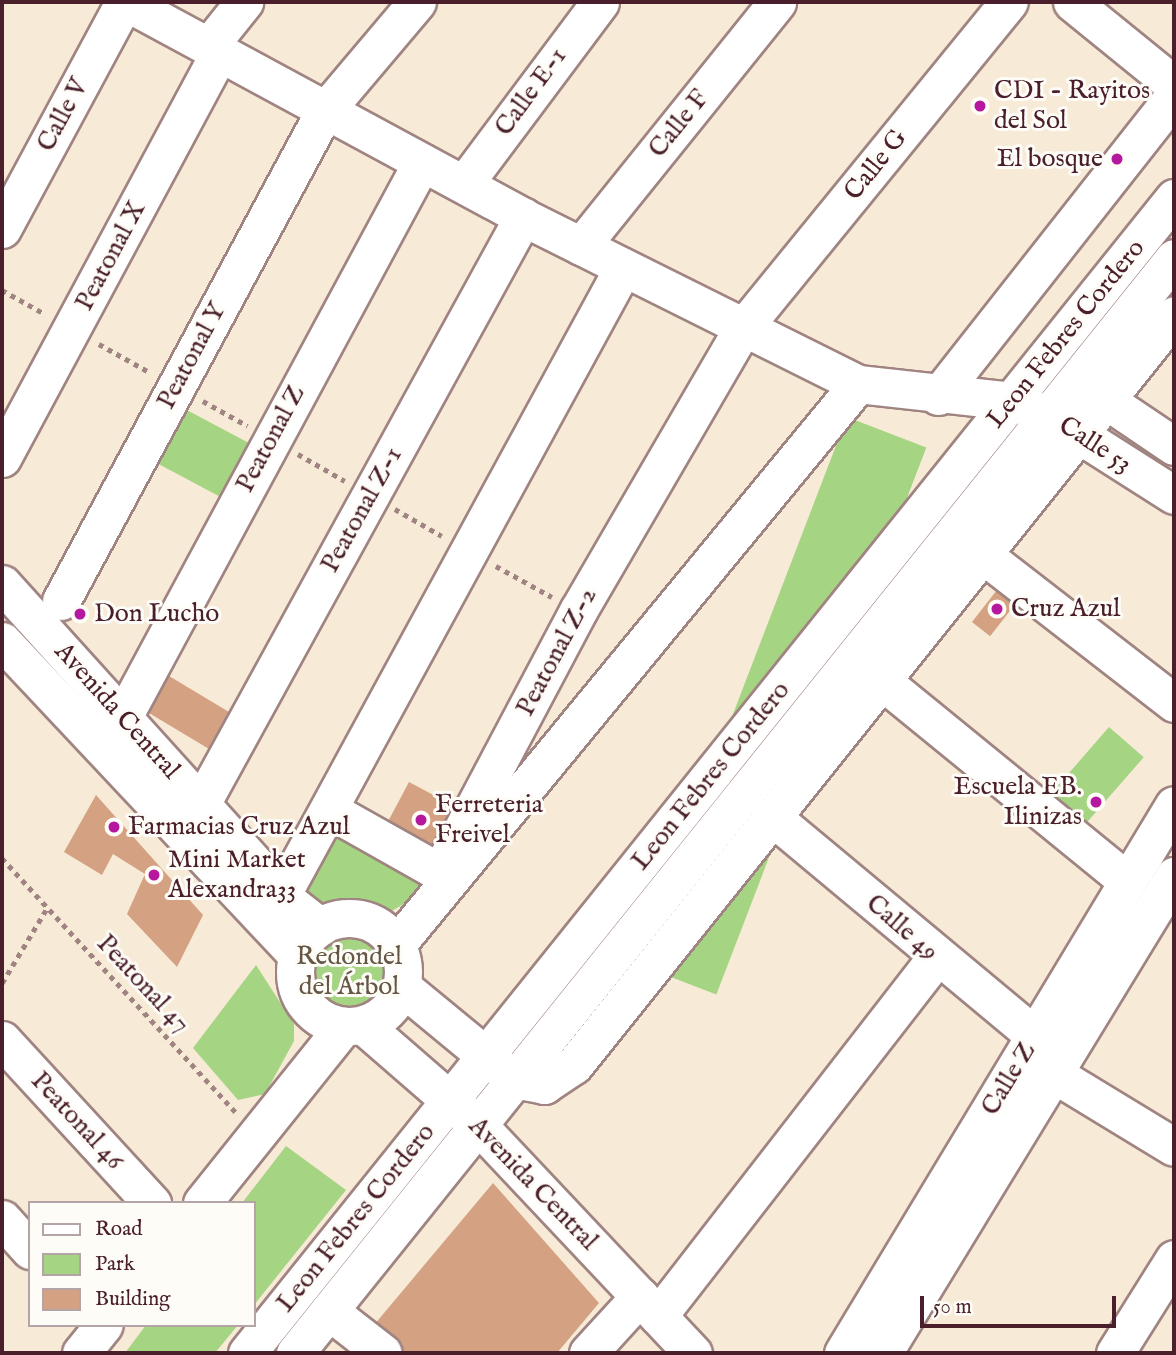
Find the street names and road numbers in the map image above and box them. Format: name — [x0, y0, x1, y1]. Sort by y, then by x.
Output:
street label: Calle E-1 — [489, 42, 573, 142]
street label: Calle V — [31, 73, 95, 157]
street label: Calle F — [642, 84, 716, 164]
street label: Calle G — [838, 123, 914, 207]
street label: Peatonal X — [69, 196, 153, 316]
street label: Leon Febres Cordero — [980, 233, 1152, 435]
street label: Peatonal Y — [151, 297, 233, 415]
street label: Peatonal Z — [230, 380, 312, 498]
street label: Calle 53 — [1053, 410, 1137, 480]
street label: Peatonal Z-1 — [315, 442, 409, 578]
street label: Peatonal Z-2 — [510, 582, 604, 722]
street label: Avenida Central — [48, 636, 186, 786]
street label: Leon Febres Cordero — [625, 675, 797, 877]
street label: Calle 49 — [859, 888, 945, 968]
street label: Peatonal 47 — [90, 929, 196, 1039]
street label: Calle Z — [975, 1037, 1043, 1121]
street label: Peatonal 46 — [24, 1066, 130, 1176]
street label: Avenida Central — [462, 1111, 604, 1257]
street label: Leon Febres Cordero — [270, 1117, 442, 1319]

